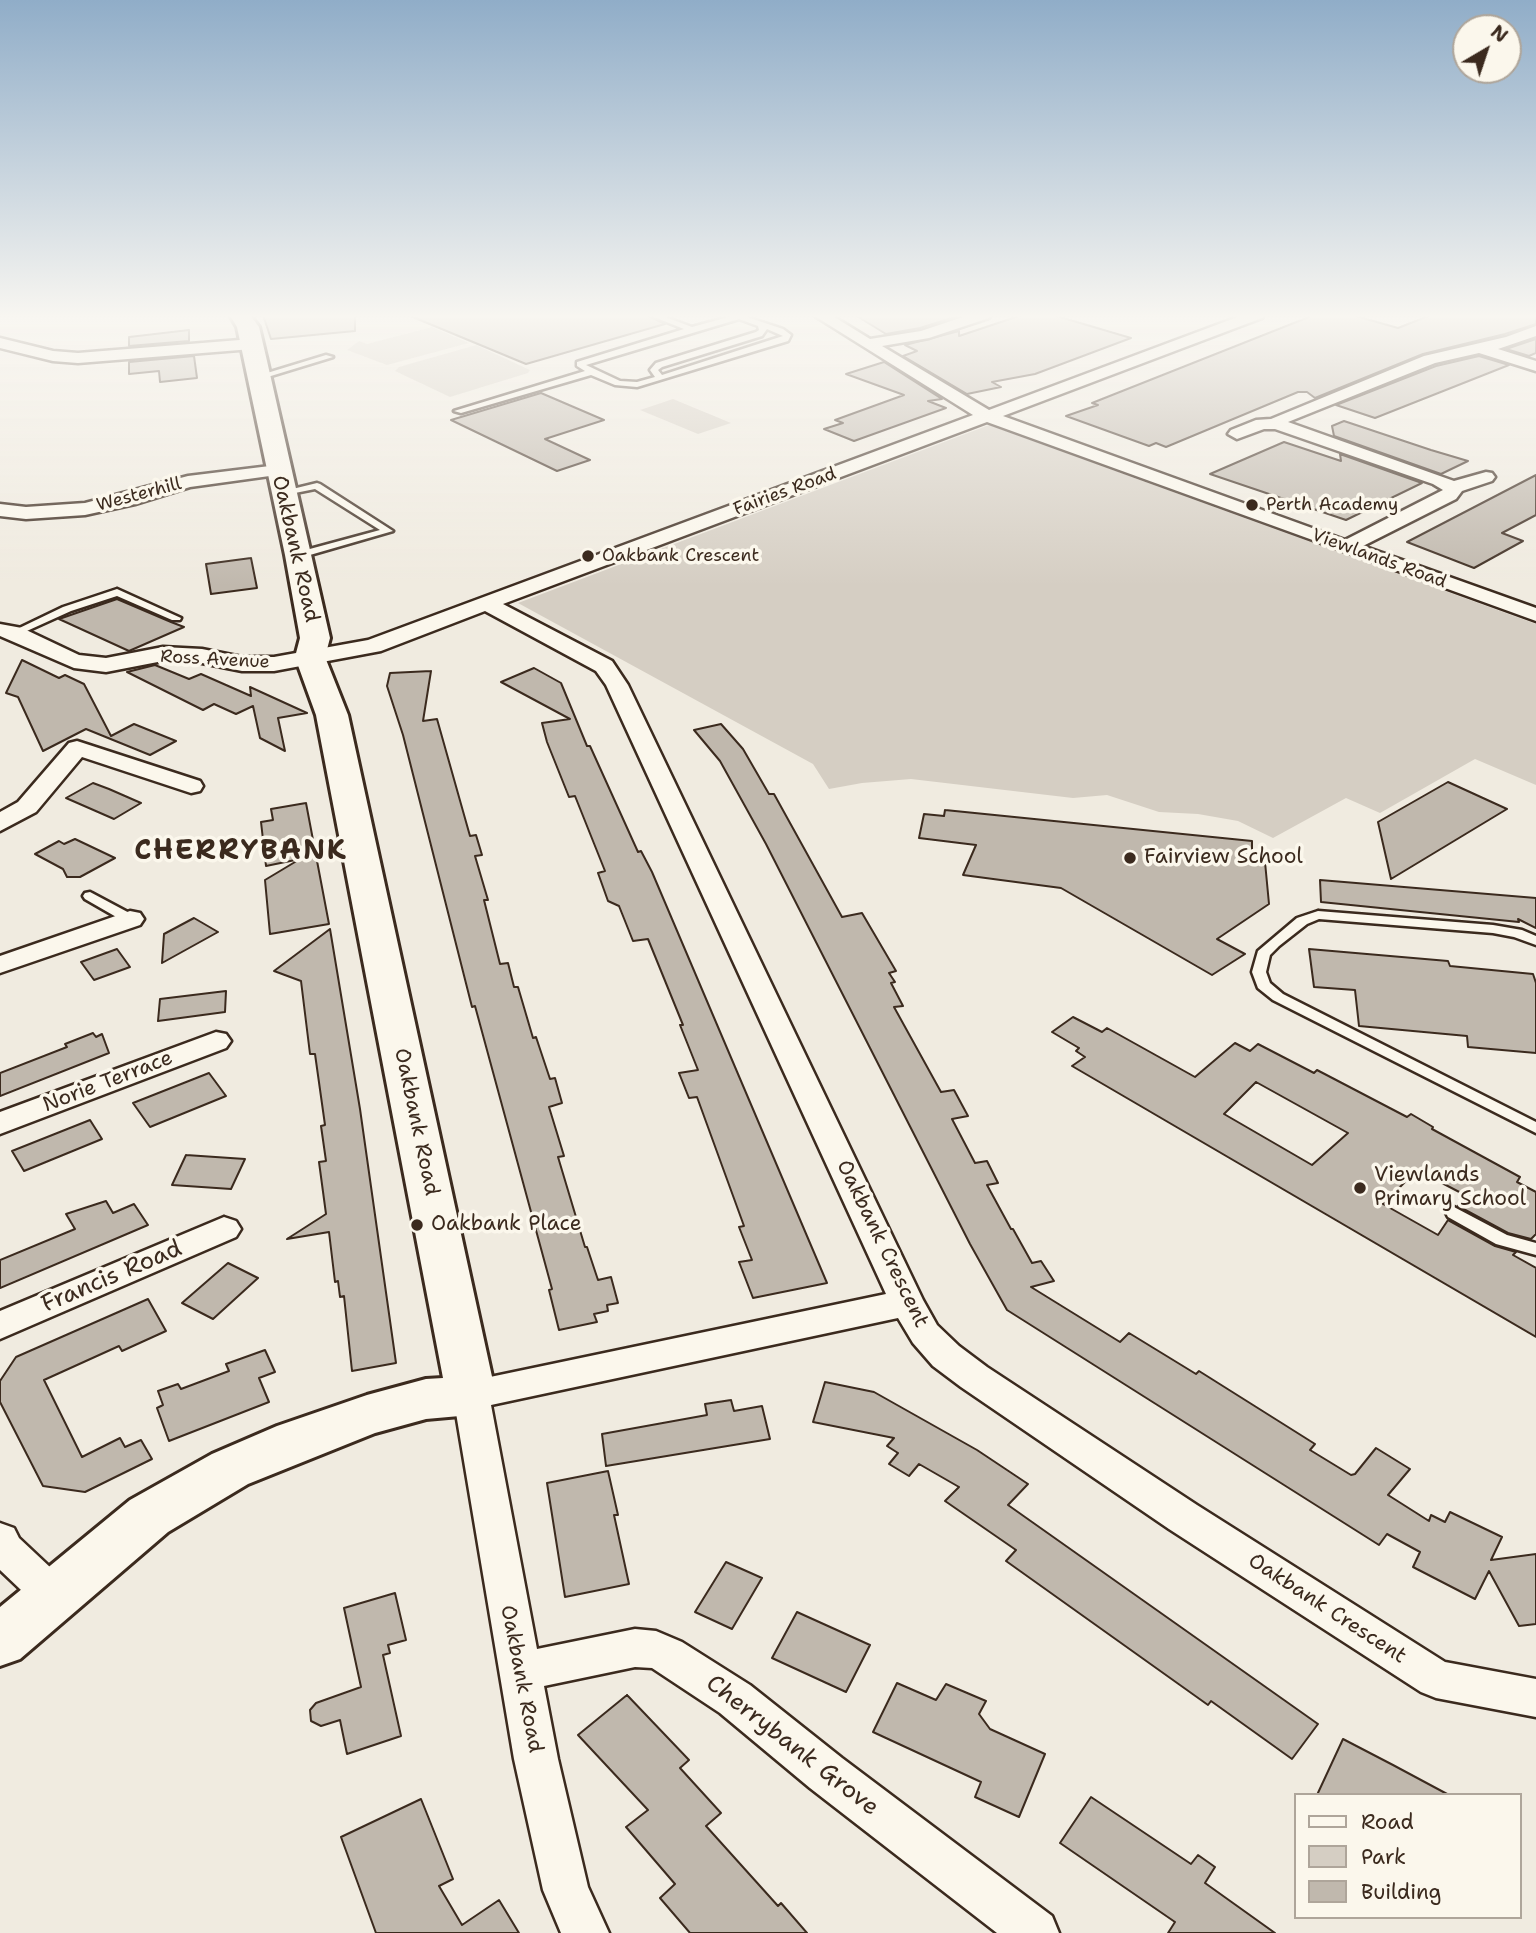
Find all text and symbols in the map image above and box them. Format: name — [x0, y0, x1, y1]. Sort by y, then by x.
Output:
north arrow — [1452, 14, 1522, 84]
text: N — [1486, 19, 1513, 48]
street label: Fairies Road — [731, 463, 839, 521]
street label: Westerhill — [94, 473, 184, 517]
street label: Oakbank Road — [266, 473, 324, 625]
place label: Perth Academy — [1266, 494, 1398, 516]
marker: Perth Academy — [1244, 497, 1260, 513]
street label: Viewlands Road — [1309, 525, 1449, 593]
place label: Oakbank Crescent — [602, 545, 759, 567]
marker: Oakbank Crescent — [580, 548, 596, 564]
street label: Ross Avenue — [160, 646, 270, 674]
district label: CHERRYBANK — [136, 835, 346, 869]
place label: Fairview School — [1144, 845, 1303, 871]
marker: Fairview School — [1122, 850, 1138, 866]
street label: Norie Terrace — [40, 1046, 176, 1118]
street label: Oakbank Road — [388, 1046, 444, 1198]
street label: Oakbank Crescent — [830, 1156, 934, 1332]
place label: Viewlands Primary School — [1374, 1163, 1526, 1213]
marker: Viewlands Primary School — [1352, 1180, 1368, 1196]
place label: Oakbank Place — [431, 1212, 582, 1238]
marker: Oakbank Place — [409, 1217, 425, 1233]
street label: Francis Road — [37, 1234, 187, 1320]
street label: Oakbank Crescent — [1243, 1548, 1411, 1670]
street label: Oakbank Road — [494, 1603, 548, 1755]
street label: Cherrybank Grove — [700, 1670, 884, 1822]
legend — [1294, 1793, 1522, 1919]
text: Road — [1361, 1808, 1414, 1836]
text: Park — [1361, 1843, 1406, 1871]
text: Building — [1361, 1878, 1441, 1906]

